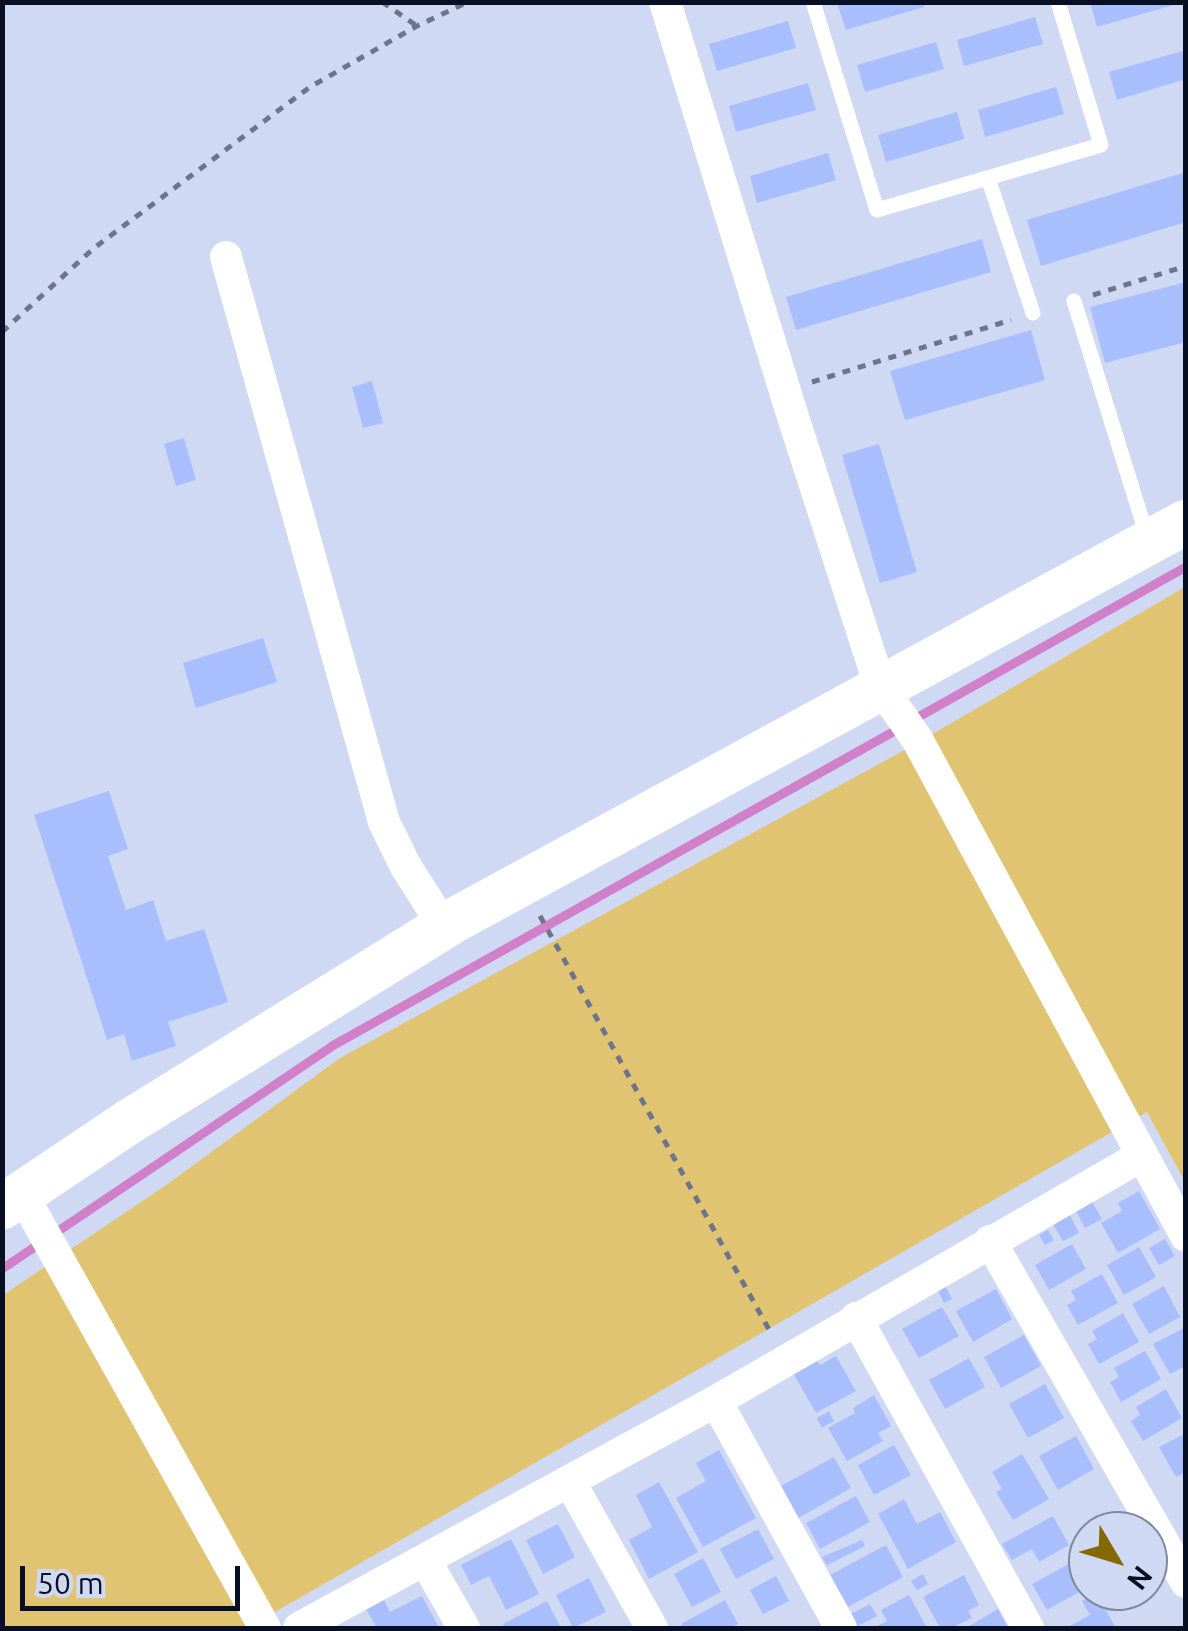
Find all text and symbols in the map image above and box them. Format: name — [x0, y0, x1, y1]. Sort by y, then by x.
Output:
north arrow — [1068, 1511, 1168, 1611]
scale bar — [25, 1546, 245, 1608]
text: N — [1122, 1561, 1159, 1596]
text: 50 m — [37, 1566, 104, 1600]

